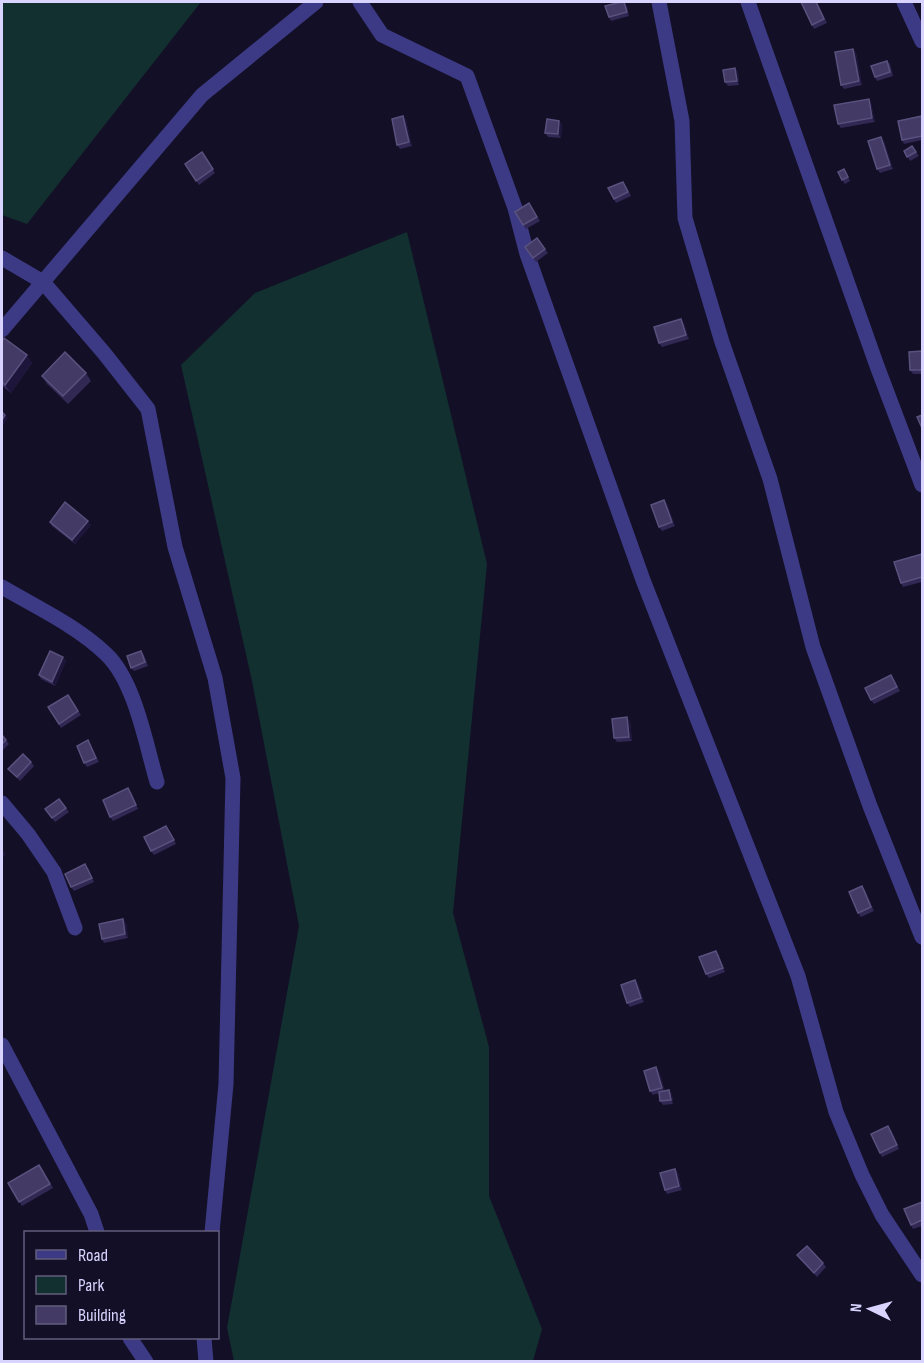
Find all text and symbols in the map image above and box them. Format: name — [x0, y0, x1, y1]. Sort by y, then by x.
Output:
legend — [24, 1231, 219, 1339]
text: Road — [78, 1245, 108, 1266]
text: Park — [78, 1275, 104, 1296]
north arrow — [840, 1279, 900, 1339]
text: N — [847, 1303, 866, 1313]
text: Building — [78, 1305, 126, 1326]

